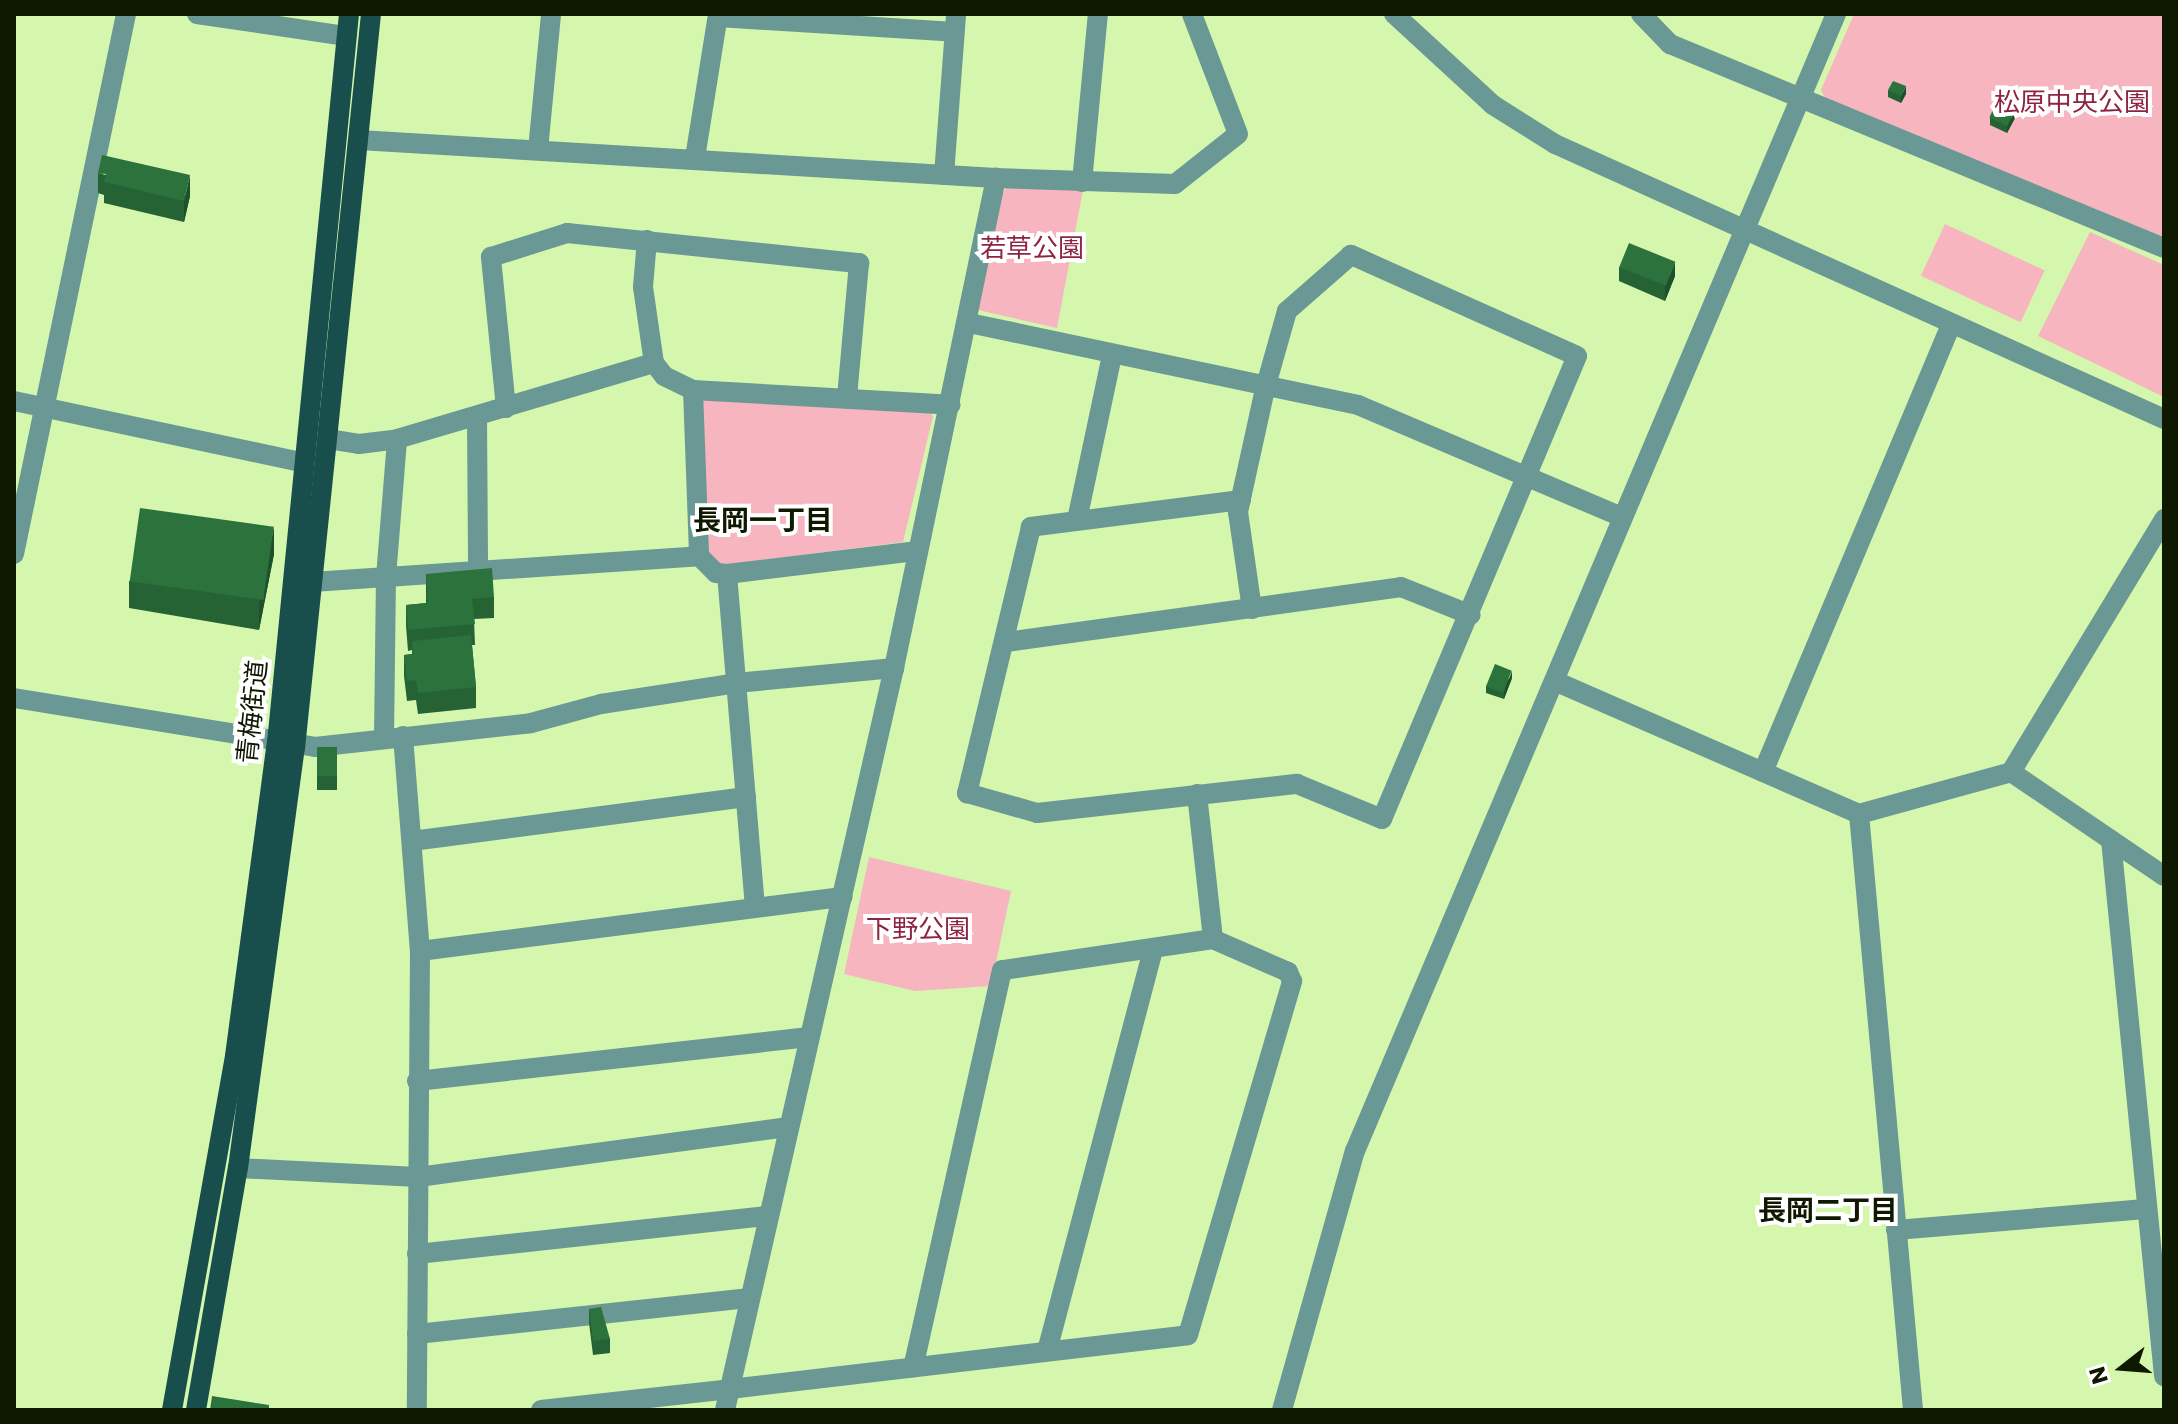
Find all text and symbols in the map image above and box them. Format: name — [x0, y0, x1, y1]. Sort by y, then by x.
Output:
park label: 松原中央公園 — [1994, 87, 2150, 119]
park label: 若草公園 — [980, 233, 1084, 265]
district label: 長岡一丁目 — [693, 504, 833, 538]
street label: 青梅街道 — [232, 659, 274, 765]
park label: 下野公園 — [866, 914, 970, 946]
district label: 長岡二丁目 — [1758, 1194, 1898, 1228]
north arrow — [2082, 1328, 2162, 1408]
text: N — [2081, 1363, 2116, 1388]

